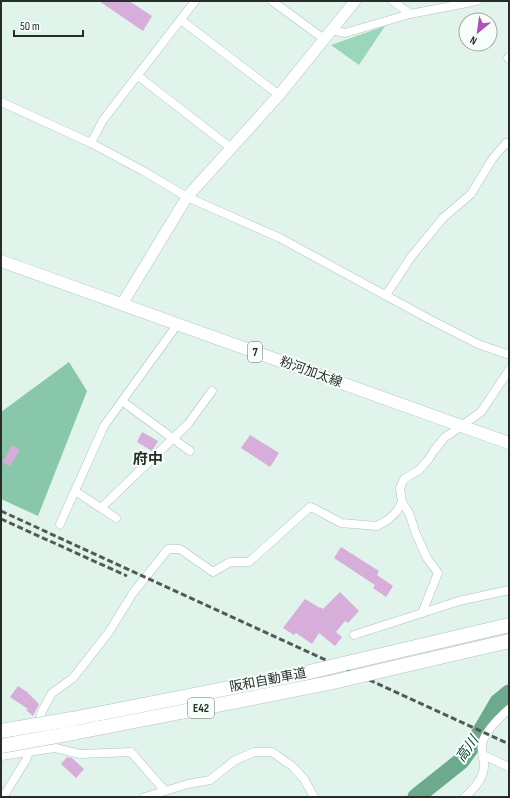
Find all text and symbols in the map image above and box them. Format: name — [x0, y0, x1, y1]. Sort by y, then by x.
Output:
scale bar — [14, 12, 83, 38]
north arrow — [458, 12, 498, 52]
text: 50 m — [20, 19, 40, 34]
text: N — [468, 33, 479, 47]
road number: 7 — [248, 342, 262, 362]
street label: 粉河加太線 — [278, 353, 344, 391]
district label: 府中 — [133, 450, 163, 469]
street label: 阪和自動車道 — [228, 665, 308, 695]
road number: E42 — [188, 698, 214, 718]
water label: 高川 — [452, 731, 483, 765]

